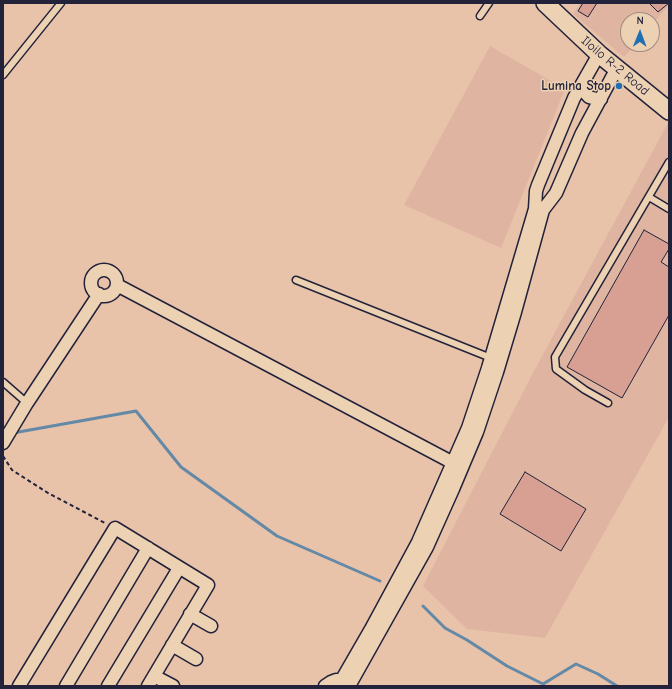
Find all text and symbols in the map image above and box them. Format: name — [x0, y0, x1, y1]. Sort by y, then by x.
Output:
north arrow — [620, 12, 660, 52]
text: N — [636, 14, 644, 27]
street label: Iloilo R-2 Road — [578, 33, 652, 99]
place label: Lumina Stop — [541, 78, 611, 94]
marker: Lumina Stop — [614, 81, 624, 91]

